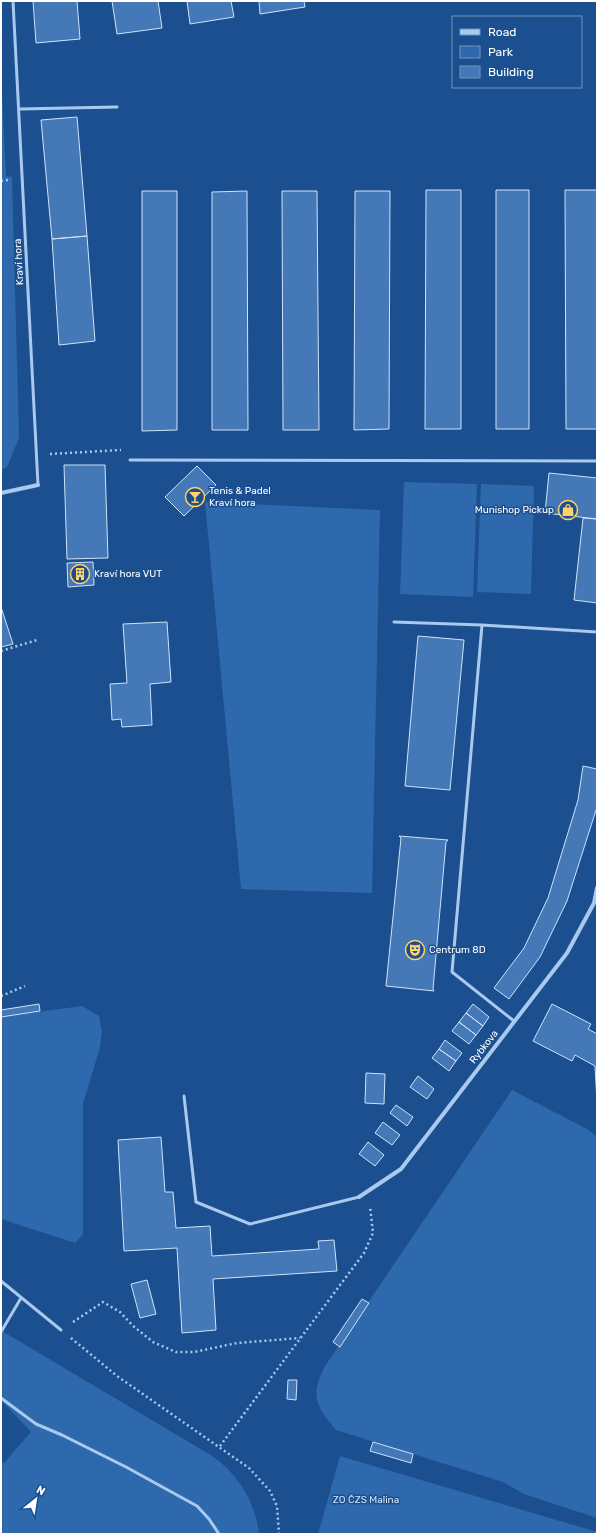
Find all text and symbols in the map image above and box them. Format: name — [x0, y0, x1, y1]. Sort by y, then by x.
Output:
legend — [452, 16, 582, 88]
text: Road — [488, 25, 516, 39]
text: Park — [488, 45, 514, 59]
text: Building — [488, 65, 534, 79]
street label: Kraví hora — [12, 238, 26, 286]
place label: Tenis & Padel Kraví hora — [209, 485, 271, 509]
bar icon: Tenis & Padel Kraví hora — [184, 486, 206, 508]
shop icon: Munishop Pickup — [557, 499, 579, 521]
place label: Munishop Pickup — [475, 504, 554, 516]
building icon: Kraví hora VUT — [69, 563, 91, 585]
place label: Kraví hora VUT — [94, 568, 162, 580]
theatre icon: Centrum 8D — [404, 939, 426, 961]
place label: Centrum 8D — [429, 944, 486, 956]
street label: Rybkova — [467, 1028, 501, 1066]
north arrow — [16, 1479, 56, 1519]
text: N — [34, 1483, 47, 1498]
park label: ZO ČZS Malina — [333, 1494, 399, 1506]

